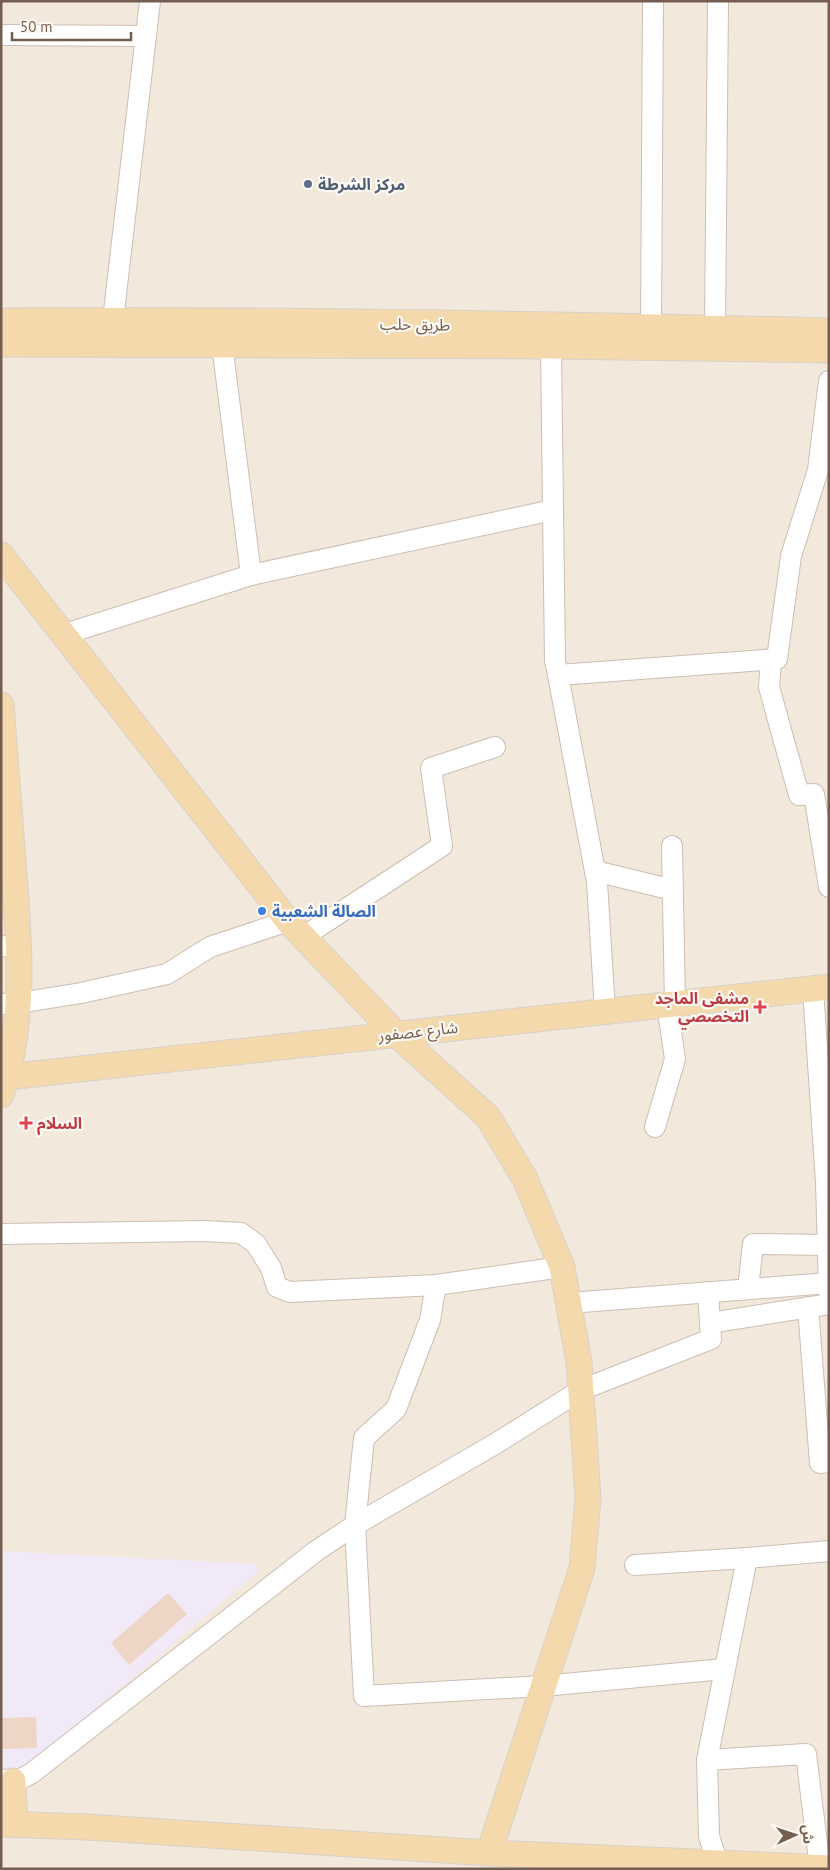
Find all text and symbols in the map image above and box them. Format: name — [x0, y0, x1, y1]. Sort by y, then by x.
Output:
scale bar — [12, 10, 131, 42]
text: 50 m — [20, 17, 53, 36]
place label: مركز الشرطة — [318, 174, 405, 194]
marker: مركز الشرطة — [302, 178, 314, 190]
street label: طريق حلب — [380, 313, 451, 336]
place label: الصالة الشعبية — [272, 901, 376, 921]
marker: الصالة الشعبية — [256, 905, 268, 917]
place label: مشفى الماجد التخصصي — [655, 988, 749, 1030]
marker: مشفى الماجد التخصصي — [753, 1000, 767, 1014]
street label: شارع عصفور — [376, 1017, 459, 1048]
place label: السلام — [37, 1113, 82, 1135]
marker: السلام — [19, 1116, 33, 1130]
north arrow — [770, 1810, 820, 1860]
text: ش — [798, 1824, 817, 1844]

